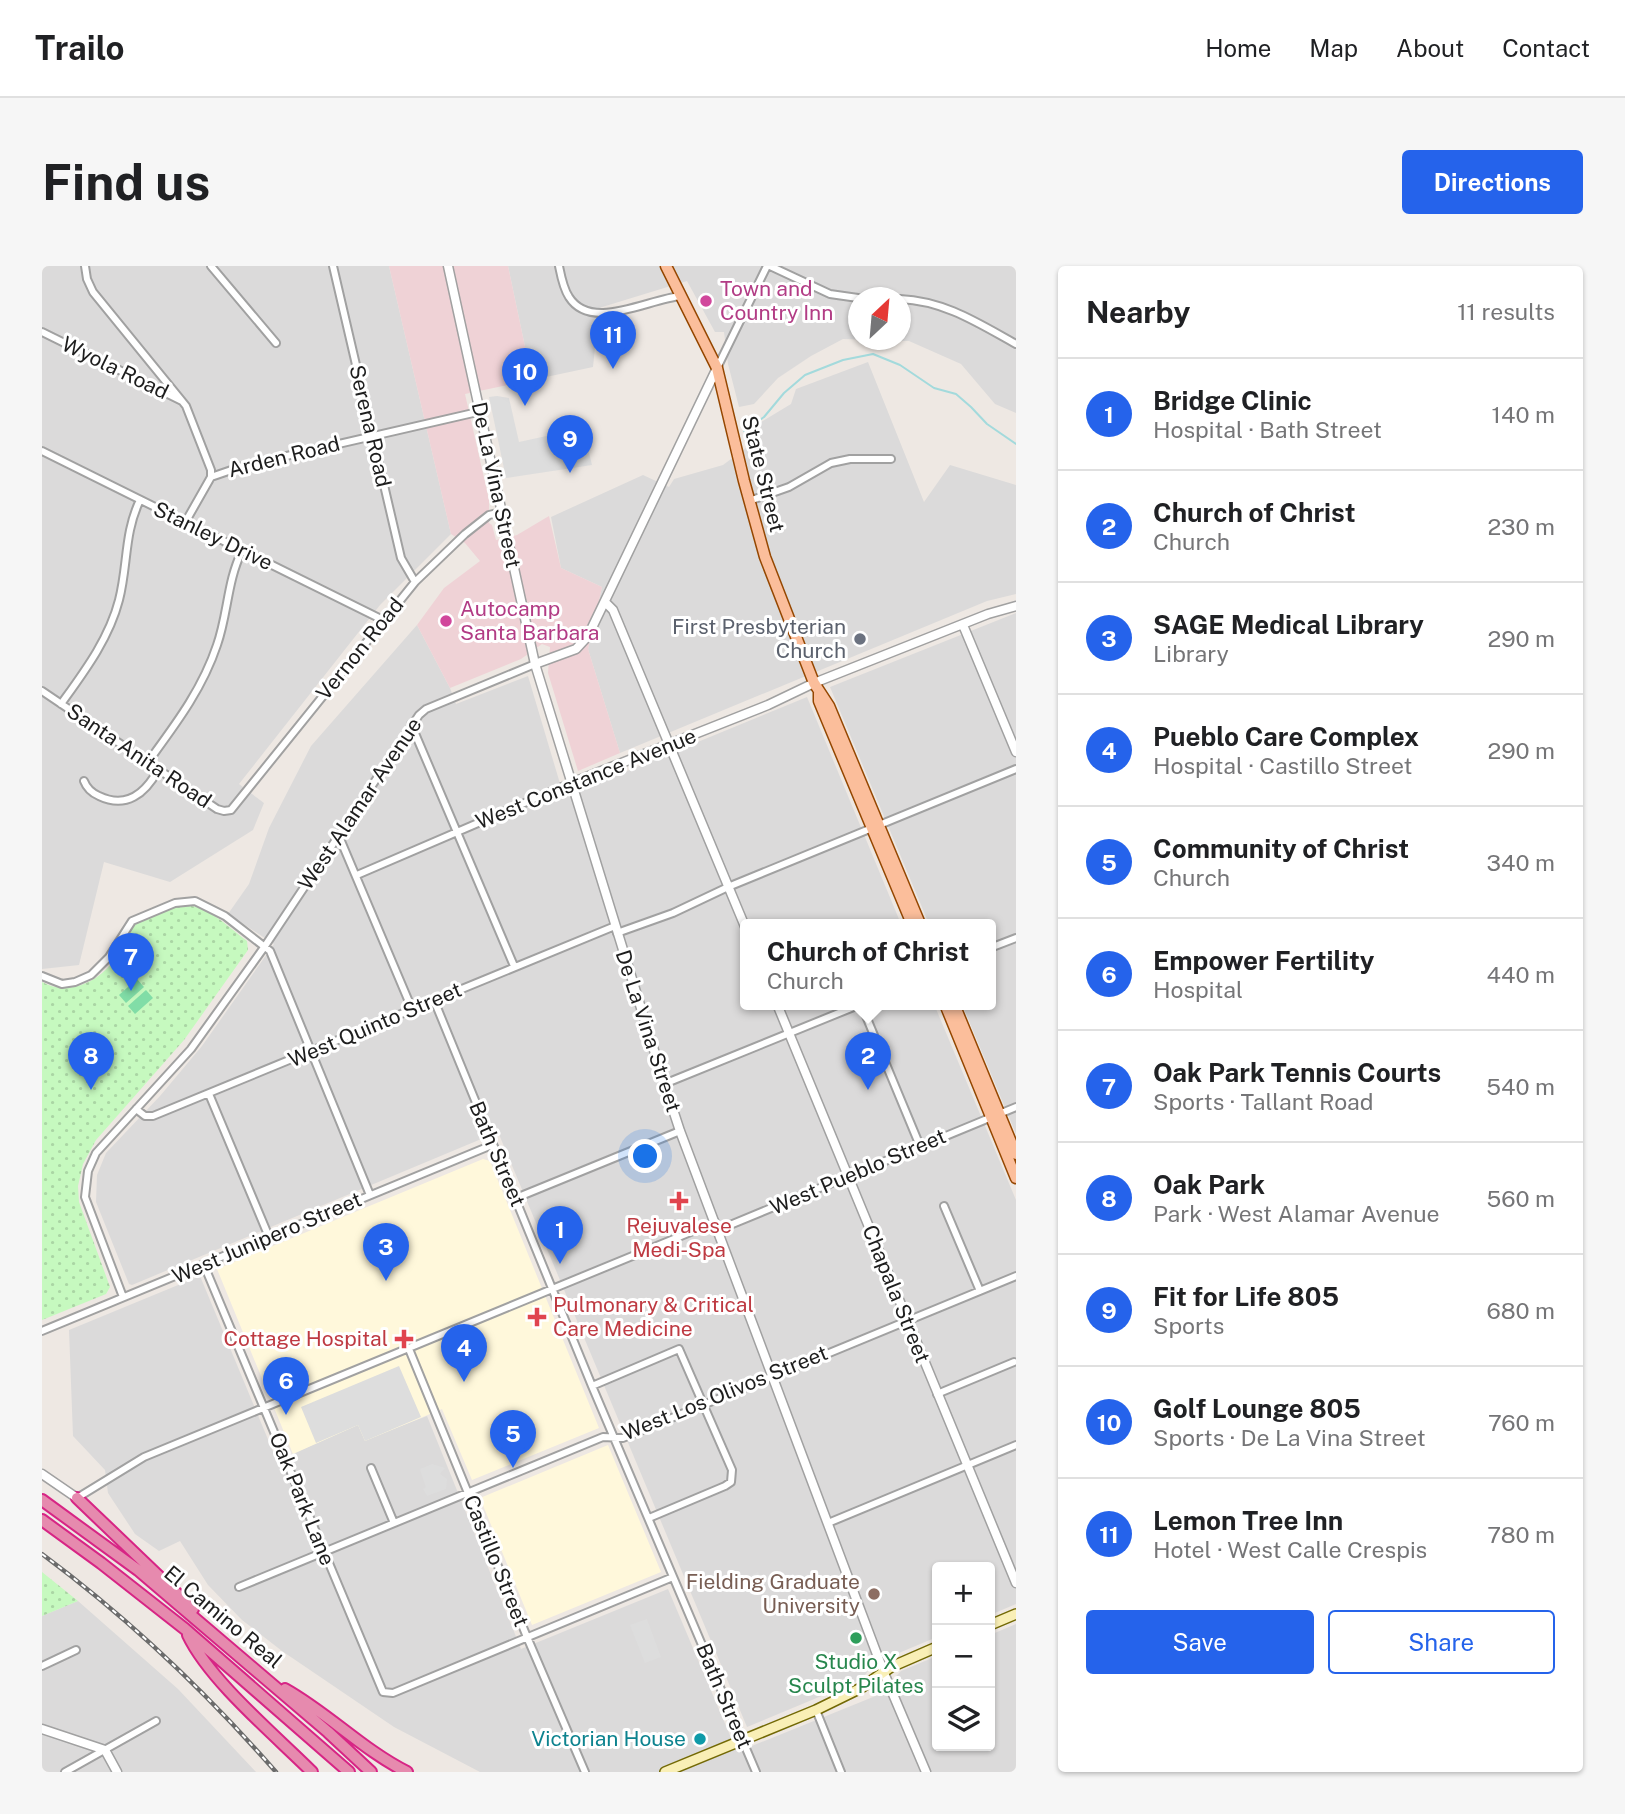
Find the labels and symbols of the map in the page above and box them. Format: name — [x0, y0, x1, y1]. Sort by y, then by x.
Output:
place label: Town and Country Inn — [720, 276, 833, 325]
north arrow — [848, 287, 911, 350]
marker: Town and Country Inn — [698, 293, 714, 309]
pin: 11 — [590, 311, 636, 369]
street label: Wyola Road — [58, 331, 173, 404]
pin: 10 — [502, 348, 548, 406]
street label: Serena Road — [344, 362, 397, 489]
street label: De La Vina Street — [467, 400, 526, 570]
street label: State Street — [737, 413, 790, 535]
pin: 9 — [547, 415, 593, 473]
street label: Arden Road — [225, 431, 342, 482]
street label: Stanley Drive — [150, 496, 277, 575]
street label: Vernon Road — [311, 593, 408, 705]
place label: Autocamp Santa Barbara — [460, 596, 599, 645]
marker: Autocamp Santa Barbara — [438, 613, 454, 629]
place label: First Presbyterian Church — [672, 614, 846, 663]
marker: First Presbyterian Church — [852, 631, 868, 647]
street label: Santa Anita Road — [62, 698, 216, 813]
street label: West Alamar Avenue — [293, 713, 427, 895]
street label: West Constance Avenue — [472, 723, 700, 834]
pin: 7 — [108, 933, 154, 991]
street label: De La Vina Street — [610, 947, 686, 1115]
street label: West Quinto Street — [284, 977, 465, 1072]
pin: 8 — [68, 1032, 114, 1090]
pin: 2 — [845, 1032, 891, 1090]
street label: Bath Street — [464, 1097, 531, 1210]
street label: West Pueblo Street — [766, 1123, 949, 1220]
your location — [628, 1139, 662, 1173]
street label: West Junipero Street — [168, 1186, 365, 1289]
marker: Rejuvalese Medi-Spa — [669, 1191, 689, 1211]
pin: 1 — [537, 1206, 583, 1264]
place label: Rejuvalese Medi-Spa — [626, 1213, 732, 1262]
street label: Chapala Street — [857, 1221, 935, 1366]
pin: 3 — [363, 1223, 409, 1281]
place label: Pulmonary & Critical Care Medicine — [553, 1292, 754, 1341]
marker: Pulmonary & Critical Care Medicine — [527, 1307, 547, 1327]
pin: 4 — [441, 1324, 487, 1382]
place label: Cottage Hospital — [224, 1326, 388, 1351]
marker: Cottage Hospital — [394, 1329, 414, 1349]
street label: West Los Olivos Street — [618, 1340, 831, 1445]
pin: 6 — [263, 1357, 309, 1415]
pin: 5 — [490, 1410, 536, 1468]
street label: Oak Park Lane — [264, 1429, 340, 1569]
street label: Castillo Street — [459, 1491, 534, 1630]
street label: El Camino Real — [159, 1560, 287, 1673]
place label: Fielding Graduate University — [686, 1569, 860, 1618]
marker: Fielding Graduate University — [866, 1586, 882, 1602]
marker: Studio X Sculpt Pilates — [848, 1630, 864, 1646]
street label: Bath Street — [691, 1639, 758, 1752]
place label: Studio X Sculpt Pilates — [788, 1649, 924, 1698]
place label: Victorian House — [531, 1726, 686, 1751]
marker: Victorian House — [692, 1731, 708, 1747]

